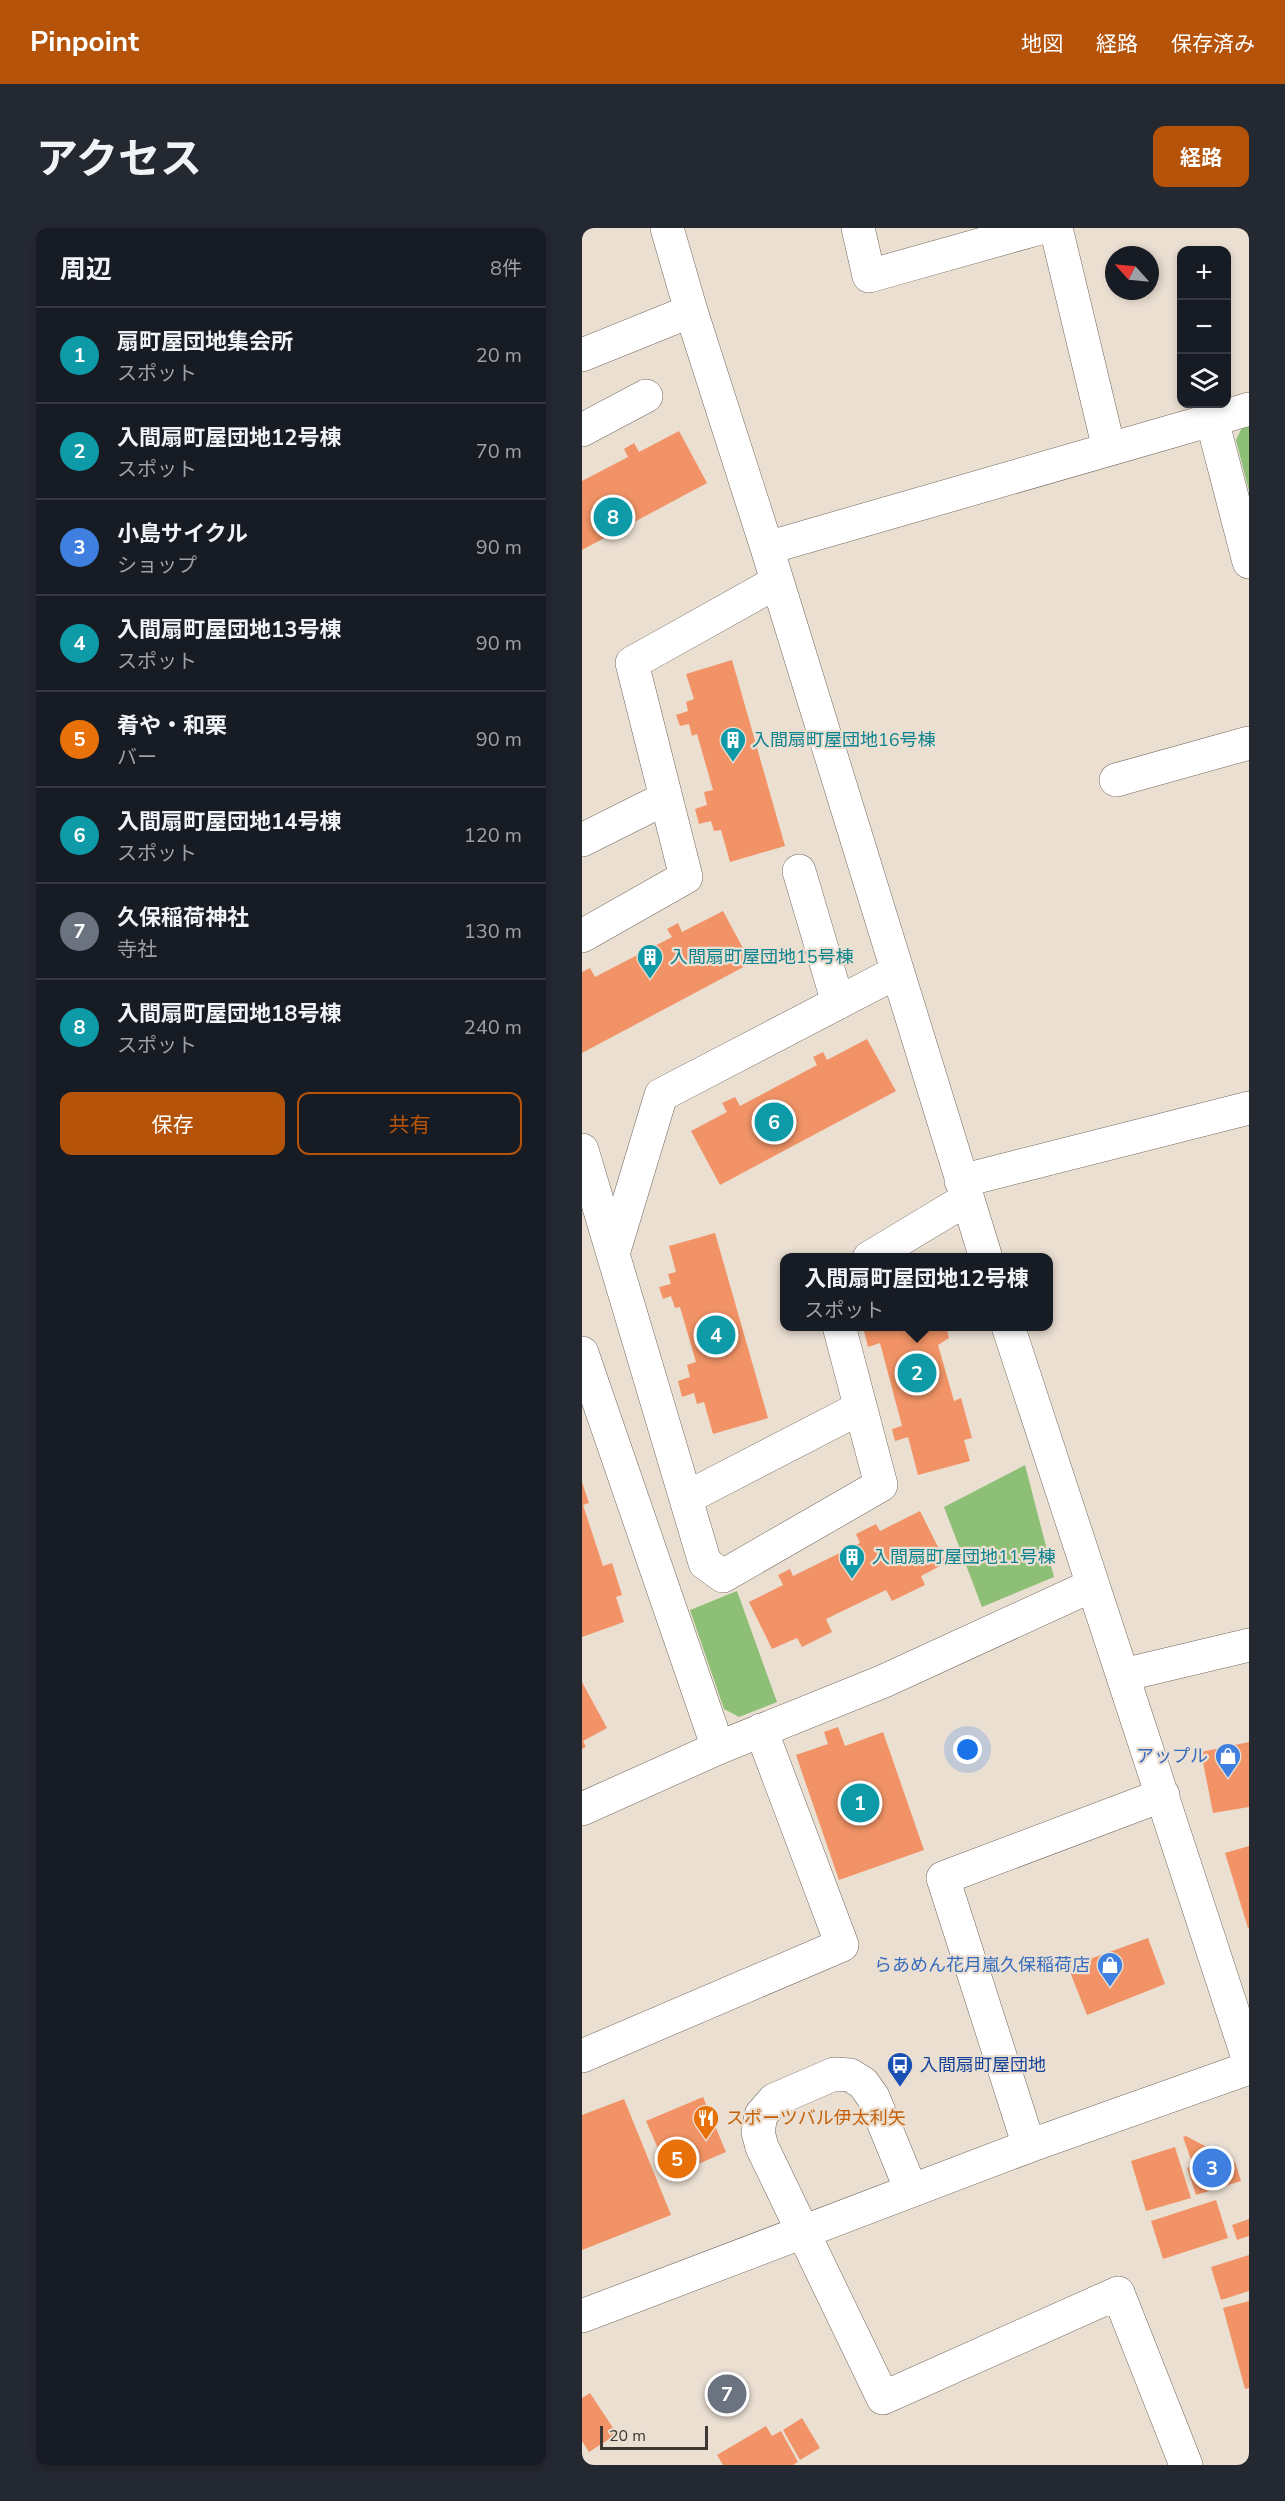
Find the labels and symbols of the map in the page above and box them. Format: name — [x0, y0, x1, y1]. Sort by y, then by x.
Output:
north arrow — [1105, 246, 1159, 300]
pin: 8 — [594, 494, 633, 540]
building icon: 入間扇町屋団地16号棟 — [718, 725, 748, 763]
place label: 入間扇町屋団地16号棟 — [752, 728, 936, 752]
building icon: 入間扇町屋団地15号棟 — [635, 942, 665, 980]
place label: 入間扇町屋団地15号棟 — [670, 945, 854, 969]
pin: 6 — [754, 1100, 794, 1144]
pin: 4 — [696, 1312, 736, 1358]
pin: 2 — [898, 1350, 936, 1396]
building icon: 入間扇町屋団地11号棟 — [837, 1542, 867, 1580]
place label: 入間扇町屋団地11号棟 — [872, 1545, 1056, 1569]
your location — [953, 1735, 982, 1764]
shop icon: アップル — [1213, 1741, 1243, 1779]
place label: アップル — [1136, 1744, 1208, 1768]
pin: 1 — [840, 1780, 880, 1826]
shop icon: らあめん花月嵐久保稲荷店 — [1095, 1950, 1125, 1988]
place label: らあめん花月嵐久保稲荷店 — [874, 1953, 1090, 1977]
bus stop icon: 入間扇町屋団地 — [885, 2050, 915, 2088]
place label: 入間扇町屋団地 — [920, 2053, 1046, 2077]
restaurant icon: スポーツバル伊太利矢 — [691, 2103, 721, 2141]
place label: スポーツバル伊太利矢 — [726, 2106, 906, 2130]
pin: 5 — [658, 2136, 697, 2182]
pin: 3 — [1192, 2146, 1232, 2190]
pin: 7 — [708, 2372, 746, 2416]
scale bar — [600, 2423, 708, 2450]

